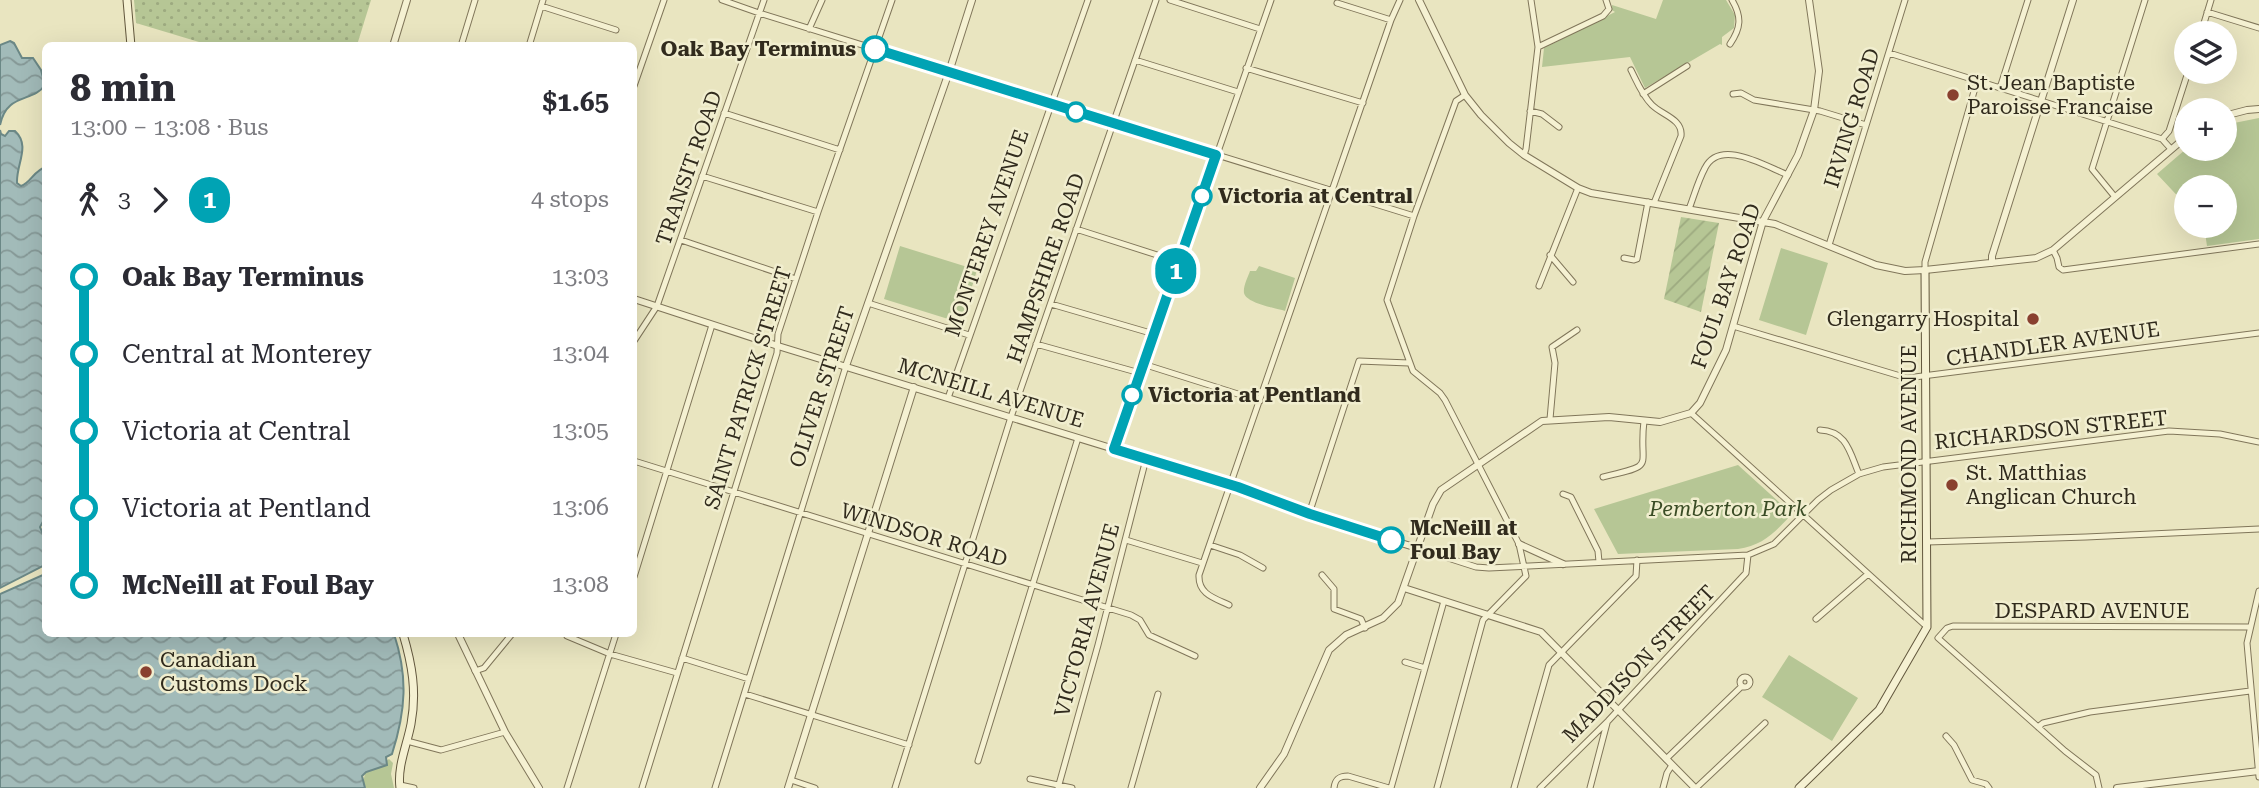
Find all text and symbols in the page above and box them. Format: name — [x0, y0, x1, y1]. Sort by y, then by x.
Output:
map controls — [2174, 21, 2237, 238]
button: layers — [2174, 21, 2237, 84]
marker: Oak Bay Terminus — [862, 36, 888, 62]
place label: Oak Bay Terminus — [661, 37, 856, 61]
street label: IRVING ROAD — [1819, 45, 1885, 191]
text: 8 min — [70, 66, 176, 110]
place label: St. Jean Baptiste Paroisse Francaise — [1967, 71, 2153, 119]
text: $1.65 — [543, 87, 609, 117]
street label: TRANSIT ROAD — [651, 87, 727, 249]
marker: St. Jean Baptiste Paroisse Francaise — [1945, 87, 1961, 103]
button: + — [2174, 98, 2237, 161]
unlabelled marker — [1066, 102, 1086, 122]
text: 13:00 – 13:08 · Bus — [70, 114, 268, 141]
street label: MONTEREY AVENUE — [940, 126, 1034, 340]
street label: HAMPSHIRE ROAD — [1002, 170, 1090, 366]
button: − — [2174, 175, 2237, 238]
icon: walk — [70, 181, 108, 219]
icon: forward — [141, 181, 179, 219]
place label: Victoria at Central — [1218, 184, 1413, 208]
text: 3 — [118, 186, 131, 213]
text: 1 — [203, 186, 216, 214]
text: 4 stops — [531, 186, 609, 213]
marker: Victoria at Central — [1192, 186, 1212, 206]
street label: FOUL BAY ROAD — [1686, 200, 1766, 372]
line badge: 1 — [1153, 248, 1199, 294]
text: 1 — [1169, 257, 1183, 285]
text: Oak Bay Terminus — [122, 262, 364, 292]
text: 13:03 — [552, 263, 609, 290]
street label: SAINT PATRICK STREET — [700, 264, 796, 512]
street label: OLIVER STREET — [785, 304, 859, 470]
place label: Glengarry Hospital — [1827, 307, 2020, 331]
marker: Glengarry Hospital — [2025, 311, 2041, 327]
street label: CHANDLER AVENUE — [1945, 317, 2161, 371]
text: Central at Monterey — [122, 339, 372, 369]
text: 13:04 — [552, 340, 609, 367]
street label: RICHMOND AVENUE — [1897, 345, 1921, 563]
street label: MCNEILL AVENUE — [895, 353, 1087, 433]
place label: Victoria at Pentland — [1148, 383, 1361, 407]
marker: Victoria at Pentland — [1122, 385, 1142, 405]
street label: RICHARDSON STREET — [1933, 406, 2169, 454]
text: Victoria at Central — [122, 416, 350, 446]
text: 13:05 — [552, 417, 609, 444]
place label: St. Matthias Anglican Church — [1966, 461, 2137, 509]
marker: St. Matthias Anglican Church — [1944, 477, 1960, 493]
text: Victoria at Pentland — [122, 493, 371, 523]
text: 13:06 — [552, 494, 609, 521]
park label: Pemberton Park — [1648, 497, 1808, 521]
street label: WINDSOR ROAD — [838, 498, 1010, 572]
place label: McNeill at Foul Bay — [1410, 516, 1518, 564]
street label: VICTORIA AVENUE — [1050, 521, 1124, 719]
marker: McNeill at Foul Bay — [1378, 527, 1404, 553]
text: McNeill at Foul Bay — [122, 570, 374, 600]
text: 13:08 — [552, 571, 609, 598]
street label: MADDISON STREET — [1558, 581, 1720, 747]
street label: DESPARD AVENUE — [1994, 599, 2190, 623]
place label: Canadian Customs Dock — [160, 648, 307, 696]
marker: Canadian Customs Dock — [138, 664, 154, 680]

